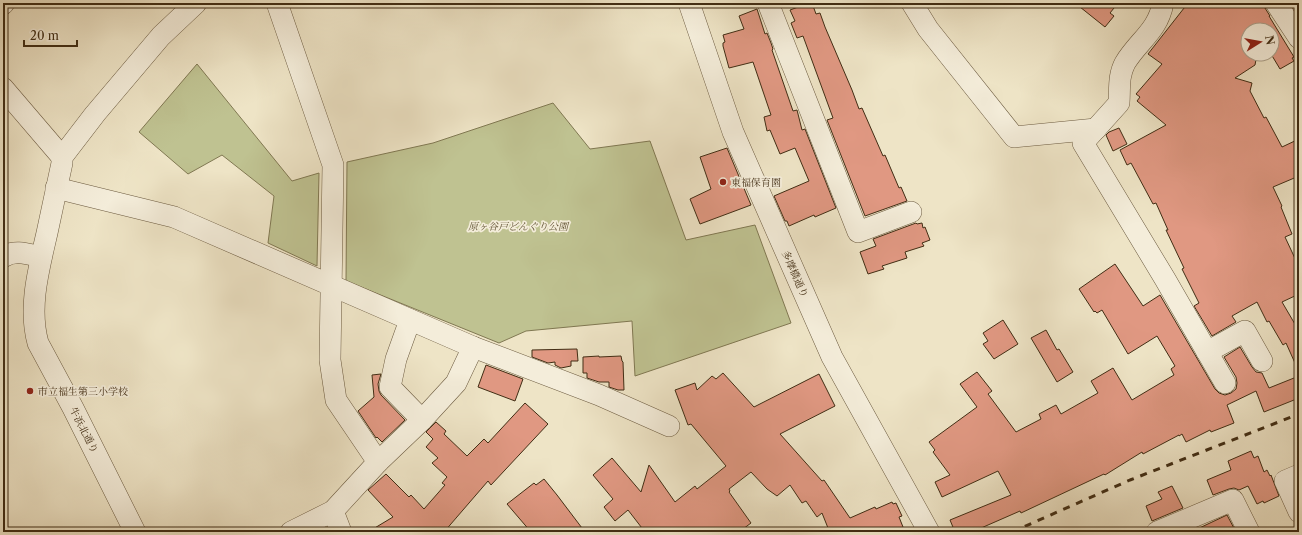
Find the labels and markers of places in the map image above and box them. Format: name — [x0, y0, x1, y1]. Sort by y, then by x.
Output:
place label: 東福保育園 — [731, 176, 781, 189]
marker: 東福保育園 — [718, 177, 728, 187]
place label: 市立福生第三小学校 — [38, 385, 128, 398]
marker: 市立福生第三小学校 — [25, 386, 35, 396]

